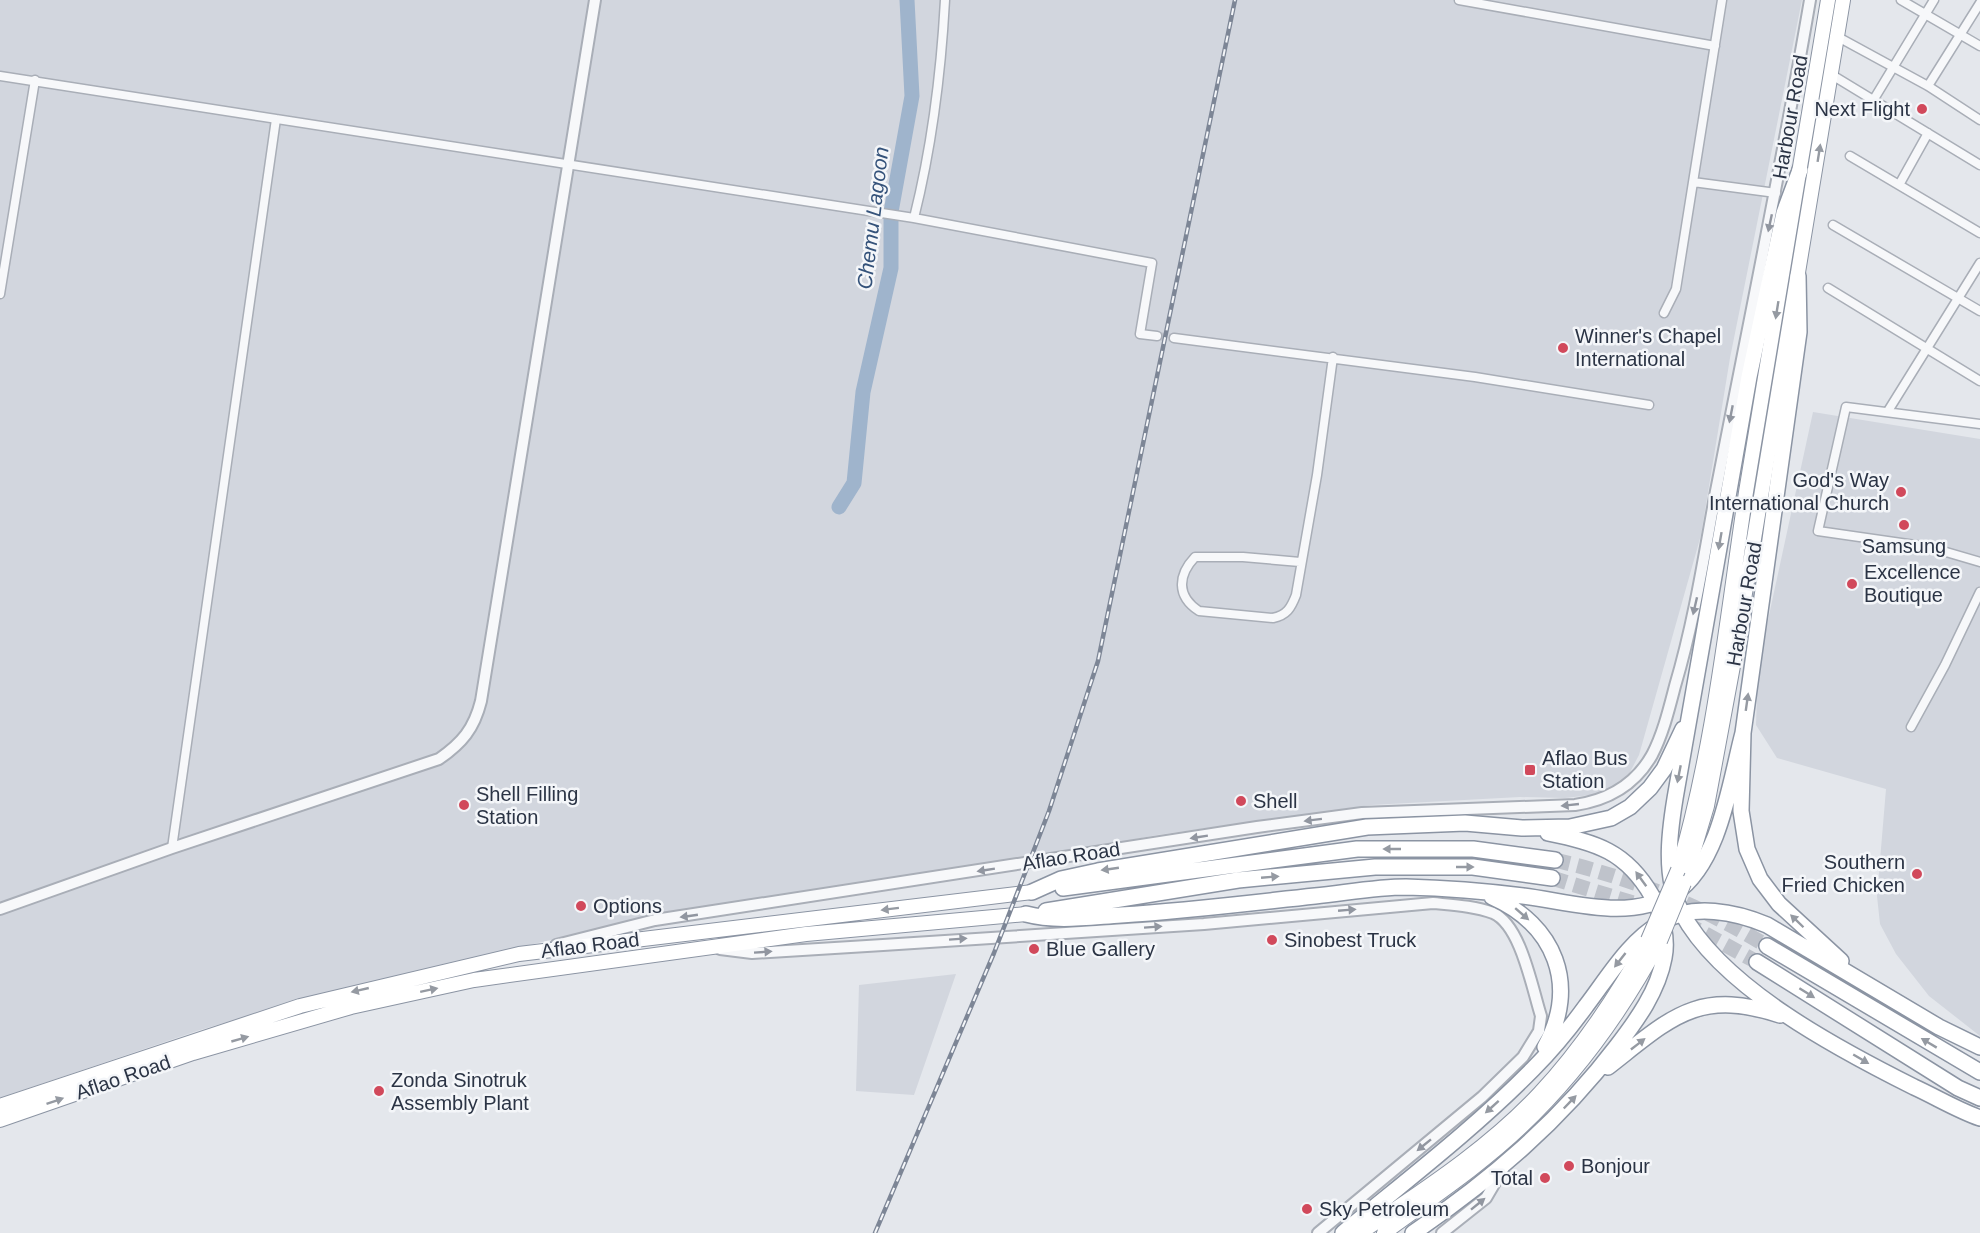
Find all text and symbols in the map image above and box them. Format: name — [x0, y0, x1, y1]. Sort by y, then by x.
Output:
street label: Harbour Road — [1768, 53, 1812, 181]
place label: Next Flight — [1814, 98, 1910, 120]
marker: Next Flight — [1915, 102, 1929, 116]
one-way arrow — [1815, 143, 1824, 162]
water label: Chemu Lagoon — [852, 145, 893, 291]
one-way arrow — [1765, 214, 1774, 233]
one-way arrow — [1772, 301, 1781, 320]
place label: Winner's Chapel International — [1575, 325, 1721, 370]
marker: Winner's Chapel International — [1556, 341, 1570, 355]
one-way arrow — [1726, 405, 1735, 424]
place label: God's Way International Church — [1709, 469, 1889, 514]
marker: God's Way International Church — [1894, 485, 1908, 499]
marker: Samsung — [1897, 518, 1911, 532]
one-way arrow — [1715, 532, 1724, 551]
place label: Samsung — [1862, 535, 1946, 557]
street label: Harbour Road — [1722, 540, 1766, 668]
place label: Excellence Boutique — [1864, 561, 1961, 606]
marker: Excellence Boutique — [1845, 577, 1859, 591]
one-way arrow — [1690, 596, 1700, 615]
one-way arrow — [1743, 693, 1752, 712]
place label: Aflao Bus Station — [1542, 747, 1628, 792]
marker: Aflao Bus Station — [1523, 763, 1537, 777]
one-way arrow — [1674, 765, 1684, 784]
place label: Shell Filling Station — [476, 783, 578, 828]
place label: Shell — [1253, 790, 1297, 812]
marker: Shell — [1234, 794, 1248, 808]
marker: Shell Filling Station — [457, 798, 471, 812]
one-way arrow — [1561, 800, 1580, 810]
one-way arrow — [1303, 815, 1322, 824]
one-way arrow — [1189, 832, 1208, 841]
street label: Aflao Road — [1020, 837, 1122, 875]
one-way arrow — [1383, 844, 1402, 854]
place label: Southern Fried Chicken — [1782, 851, 1905, 896]
one-way arrow — [1455, 862, 1474, 872]
one-way arrow — [1100, 865, 1119, 874]
one-way arrow — [976, 866, 995, 875]
marker: Southern Fried Chicken — [1910, 867, 1924, 881]
one-way arrow — [1635, 871, 1647, 887]
one-way arrow — [1261, 872, 1280, 882]
place label: Options — [593, 895, 662, 917]
marker: Options — [574, 899, 588, 913]
one-way arrow — [881, 904, 900, 914]
one-way arrow — [1337, 905, 1356, 915]
one-way arrow — [1514, 907, 1529, 920]
one-way arrow — [679, 911, 698, 920]
one-way arrow — [1791, 915, 1805, 929]
one-way arrow — [1143, 922, 1162, 932]
street label: Aflao Road — [540, 928, 640, 962]
place label: Sinobest Truck — [1284, 929, 1417, 951]
marker: Sinobest Truck — [1265, 933, 1279, 947]
one-way arrow — [948, 934, 967, 944]
place label: Blue Gallery — [1046, 938, 1155, 960]
marker: Blue Gallery — [1027, 942, 1041, 956]
one-way arrow — [754, 948, 773, 957]
one-way arrow — [1613, 952, 1626, 968]
one-way arrow — [420, 985, 439, 994]
one-way arrow — [351, 986, 369, 996]
one-way arrow — [1798, 988, 1815, 999]
one-way arrow — [231, 1034, 249, 1043]
one-way arrow — [1630, 1037, 1646, 1050]
one-way arrow — [1921, 1037, 1937, 1048]
street label: Aflao Road — [73, 1050, 173, 1104]
one-way arrow — [1853, 1054, 1870, 1064]
place label: Zonda Sinotruk Assembly Plant — [391, 1069, 529, 1114]
marker: Zonda Sinotruk Assembly Plant — [372, 1084, 386, 1098]
one-way arrow — [1563, 1094, 1577, 1109]
one-way arrow — [46, 1095, 64, 1105]
one-way arrow — [1485, 1100, 1500, 1113]
one-way arrow — [1417, 1138, 1432, 1151]
place label: Bonjour — [1581, 1155, 1650, 1177]
marker: Bonjour — [1562, 1159, 1576, 1173]
place label: Total — [1491, 1167, 1533, 1189]
marker: Total — [1538, 1171, 1552, 1185]
place label: Sky Petroleum — [1319, 1198, 1449, 1220]
one-way arrow — [1470, 1198, 1486, 1211]
marker: Sky Petroleum — [1300, 1202, 1314, 1216]

